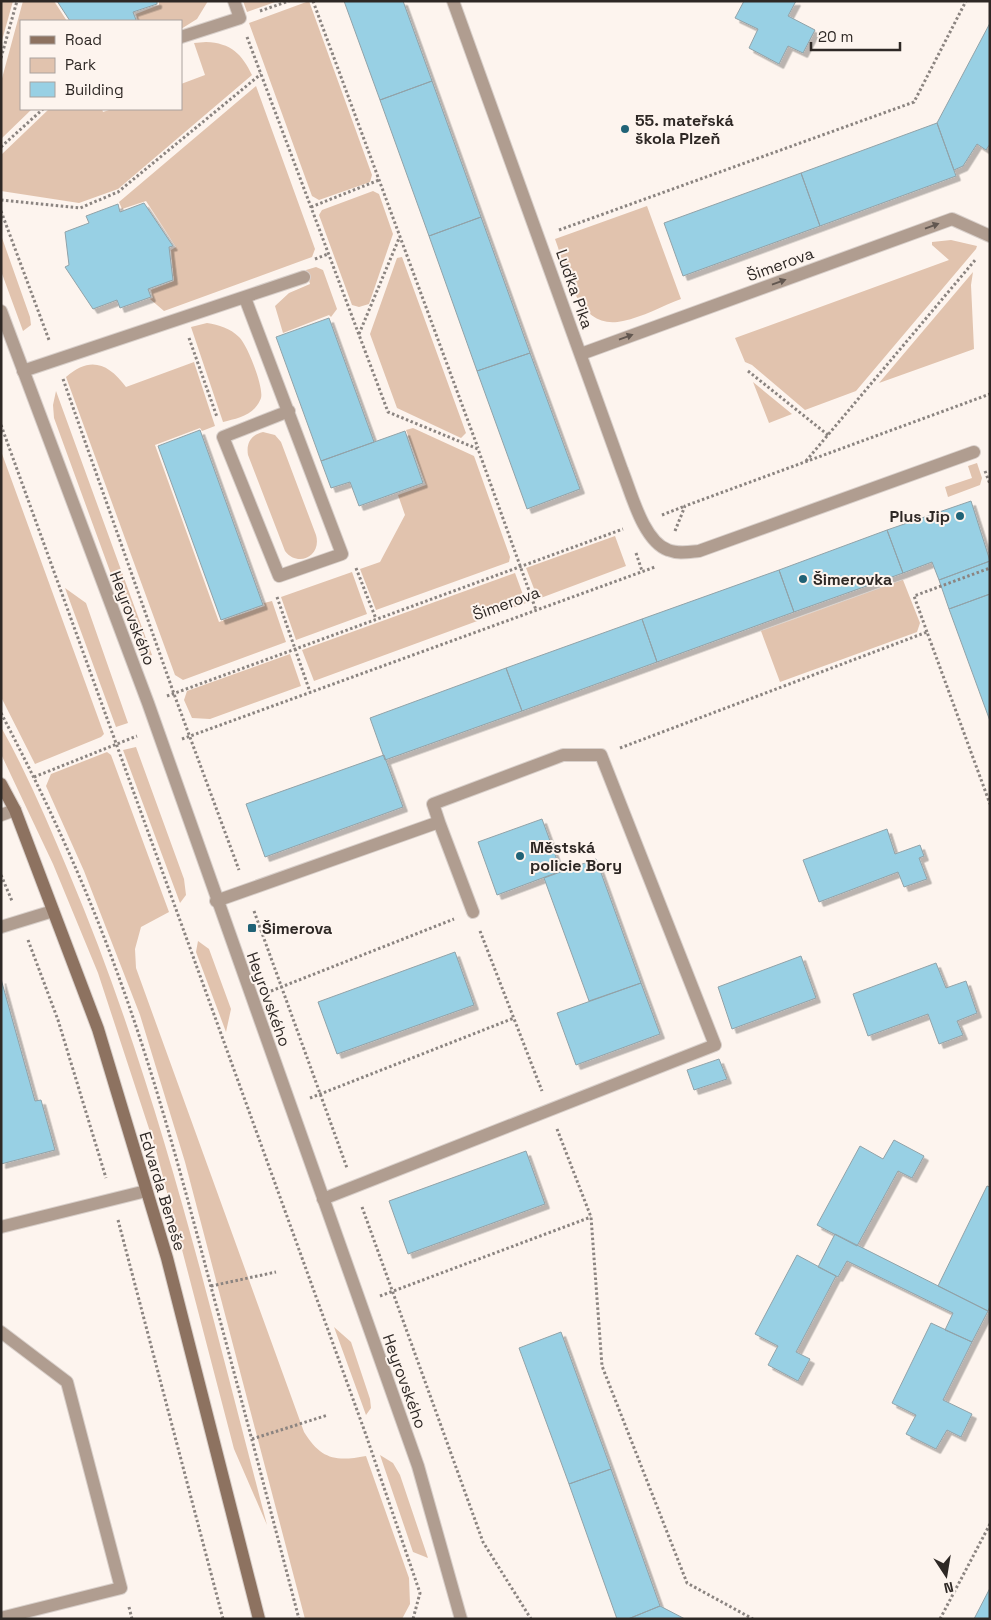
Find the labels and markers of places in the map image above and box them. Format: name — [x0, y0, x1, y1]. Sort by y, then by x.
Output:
place label: 55. mateřská škola Plzeň — [635, 110, 734, 149]
marker: 55. mateřská škola Plzeň — [619, 123, 631, 135]
place label: Plus Jip — [890, 506, 950, 527]
marker: Plus Jip — [954, 510, 966, 522]
place label: Šimerovka — [813, 569, 892, 590]
marker: Šimerovka — [797, 573, 809, 585]
place label: Městská policie Bory — [530, 837, 622, 876]
marker: Městská policie Bory — [514, 850, 526, 862]
place label: Šimerova — [262, 918, 332, 939]
marker: Šimerova — [246, 922, 258, 934]

